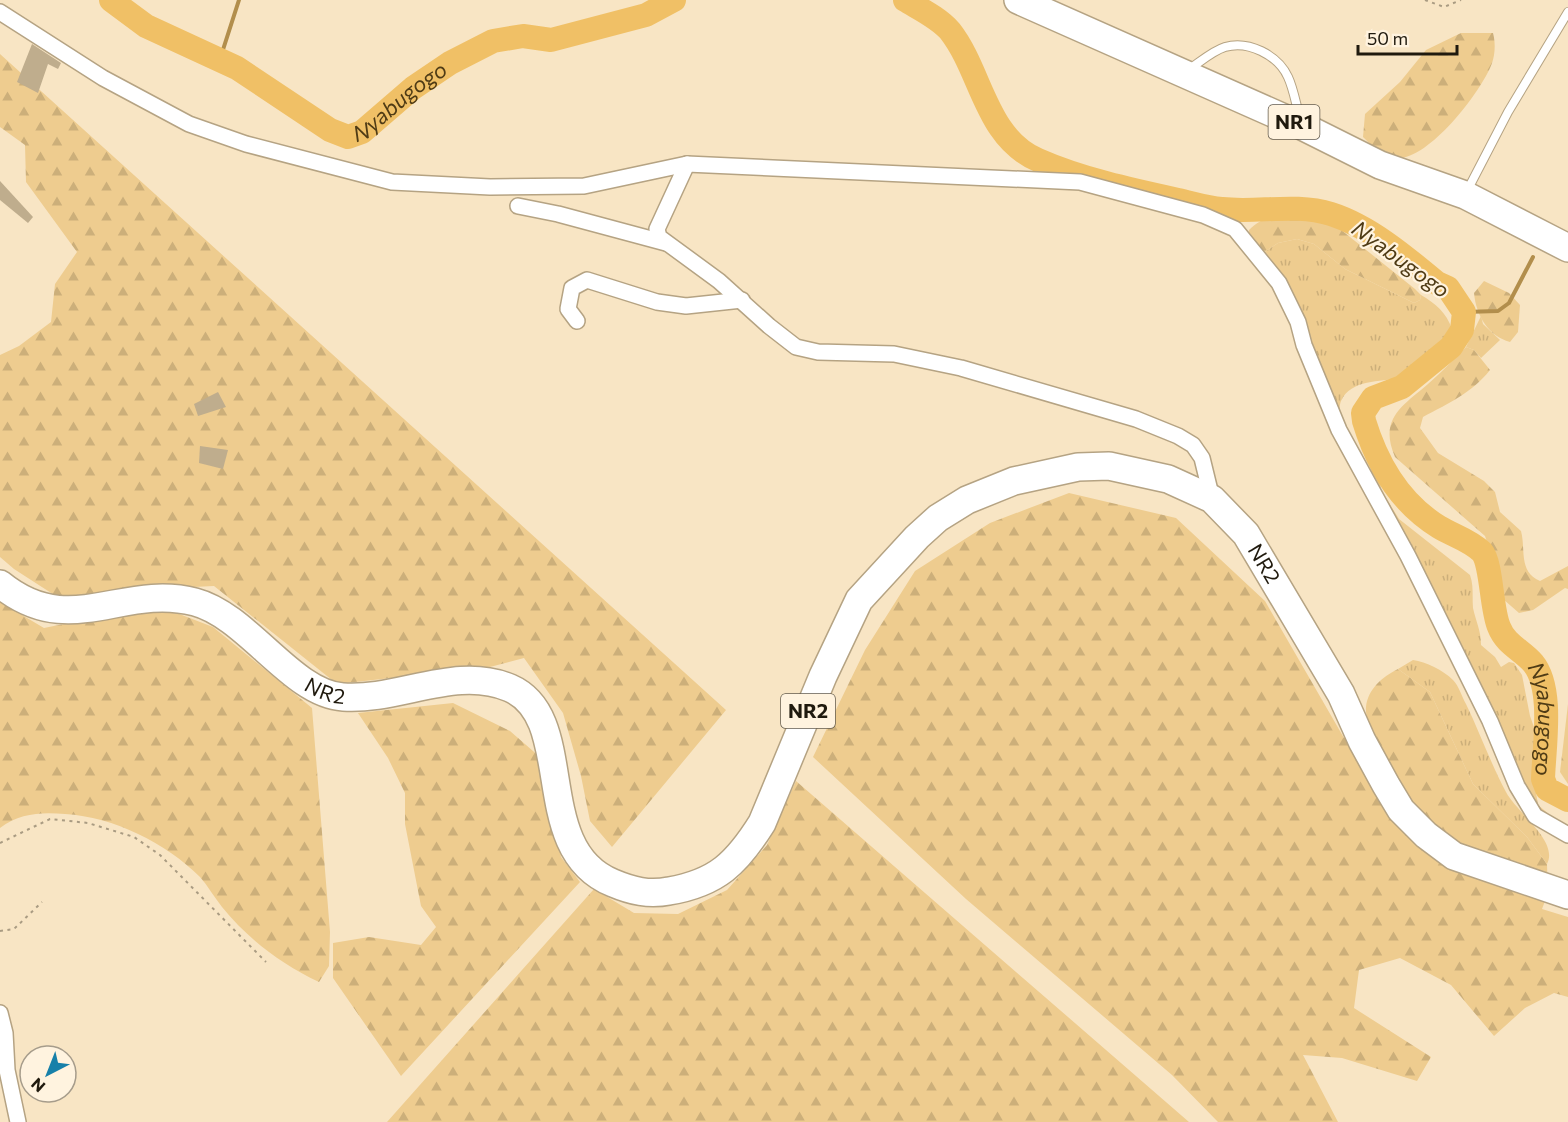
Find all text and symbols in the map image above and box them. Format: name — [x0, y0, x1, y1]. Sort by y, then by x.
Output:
scale bar — [1358, 18, 1457, 56]
text: 50 m — [1367, 27, 1408, 49]
water label: Nyabugogo — [349, 55, 452, 147]
road number: NR1 — [1268, 105, 1320, 139]
water label: Nyabugogo — [1347, 214, 1455, 303]
street label: NR2 — [1244, 539, 1286, 587]
water label: Nyabugogo — [1523, 657, 1560, 777]
street label: NR2 — [301, 671, 347, 708]
road number: NR2 — [781, 694, 835, 728]
north arrow — [18, 1044, 78, 1104]
text: N — [27, 1074, 48, 1097]

